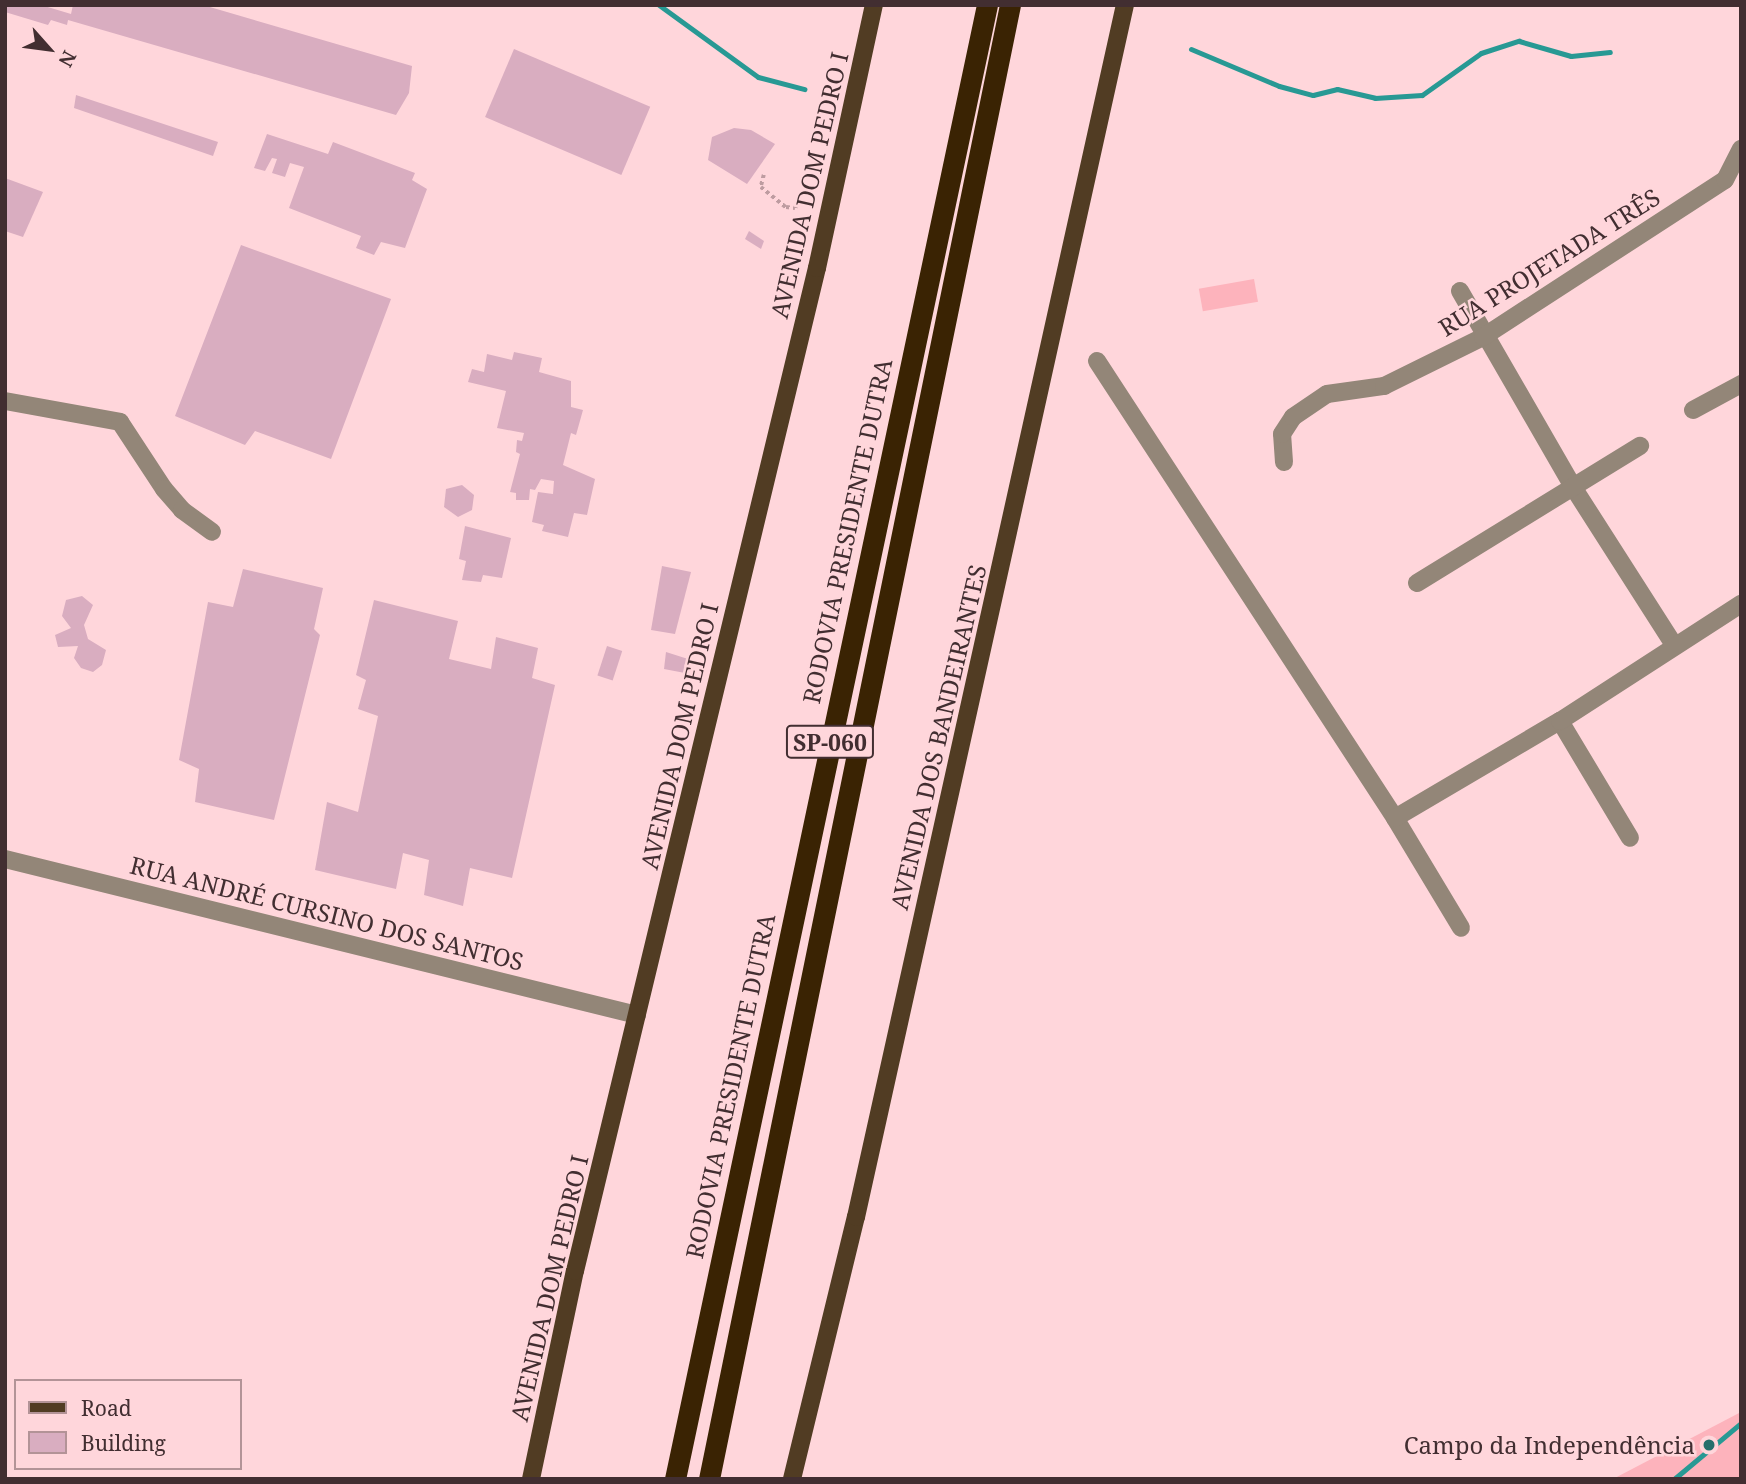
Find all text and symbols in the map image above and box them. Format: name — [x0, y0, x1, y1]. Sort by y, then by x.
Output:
north arrow — [14, 14, 84, 84]
text: N — [53, 46, 83, 72]
street label: AVENIDA DOM PEDRO I — [764, 49, 854, 321]
street label: RUA PROJETADA TRÊS — [1433, 182, 1665, 342]
street label: RODOVIA PRESIDENTE DUTRA — [796, 356, 898, 706]
street label: AVENIDA DOS BANDEIRANTES — [884, 562, 992, 912]
street label: AVENIDA DOM PEDRO I — [634, 600, 724, 872]
road number: SP-060 — [784, 722, 876, 762]
street label: RUA ANDRÉ CURSINO DOS SANTOS — [127, 850, 527, 976]
street label: RODOVIA PRESIDENTE DUTRA — [679, 911, 781, 1261]
street label: AVENIDA DOM PEDRO I — [504, 1152, 594, 1424]
legend — [14, 1379, 242, 1470]
text: Road — [81, 1394, 132, 1422]
text: Building — [81, 1429, 166, 1457]
place label: Campo da Independência — [1404, 1431, 1695, 1459]
marker: Campo da Independência — [1701, 1437, 1717, 1453]

